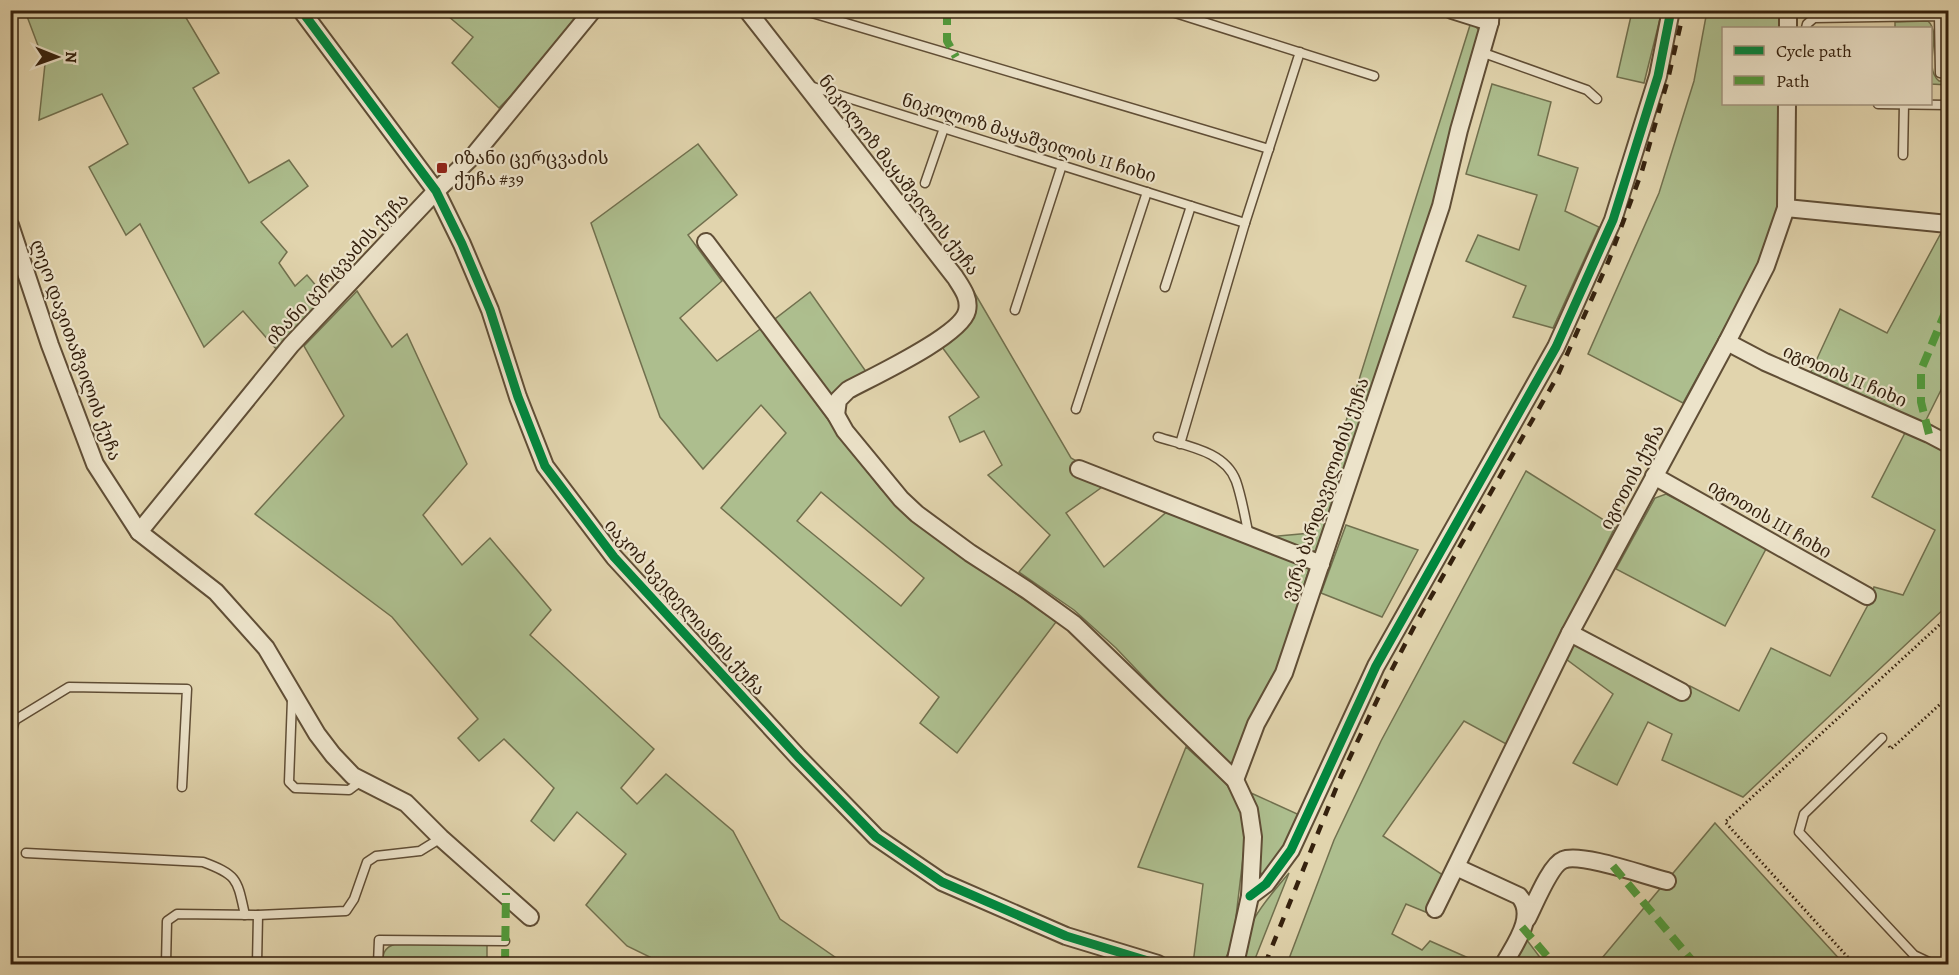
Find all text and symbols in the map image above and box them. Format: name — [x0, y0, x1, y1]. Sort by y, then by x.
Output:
north arrow — [27, 27, 87, 87]
legend — [1722, 27, 1932, 105]
text: Cycle path — [1776, 39, 1852, 63]
text: N — [60, 51, 82, 64]
text: Path — [1776, 69, 1810, 93]
street label: ნიკოლოზ მაყაშვილის ქუჩა — [813, 70, 985, 280]
street label: ნიკოლოზ მაყაშვილის II ჩიხი — [899, 88, 1159, 188]
place label: იზანი ცერცვაძის ქუჩა #39 — [454, 146, 609, 191]
marker: იზანი ცერცვაძის ქუჩა #39 — [435, 161, 449, 175]
street label: იზანი ცერცვაძის ქუჩა — [260, 188, 414, 350]
street label: ლეო დავითაშვილის ქუჩა — [25, 236, 127, 464]
street label: იგოთის II ჩიხი — [1779, 339, 1911, 413]
street label: ვერა ბარდაველიძის ქუჩა — [1276, 374, 1374, 604]
street label: იგოთის ქუჩა — [1594, 420, 1670, 534]
street label: იგოთის III ჩიხი — [1704, 474, 1836, 564]
street label: იაკობ ხვედელიანის ქუჩა — [599, 514, 771, 700]

